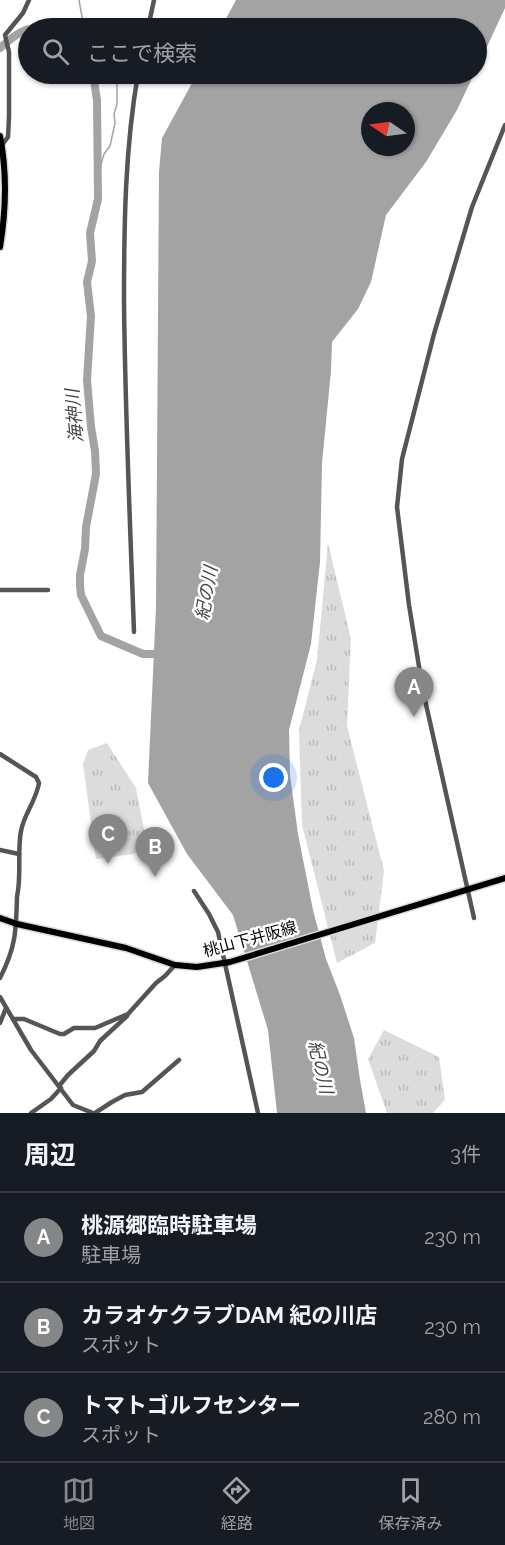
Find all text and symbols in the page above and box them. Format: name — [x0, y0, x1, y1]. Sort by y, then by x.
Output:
search box — [18, 18, 487, 84]
icon: search — [39, 35, 72, 68]
text: ここで検索 — [87, 40, 197, 66]
north arrow — [361, 102, 415, 156]
water label: 海神川 — [61, 386, 87, 444]
water label: 紀の川 — [191, 563, 221, 621]
pin: A — [394, 668, 434, 717]
your location — [259, 763, 288, 792]
pin: C — [88, 814, 128, 864]
pin: B — [136, 828, 174, 877]
street label: 桃山下井阪線 — [201, 917, 299, 961]
water label: 紀の川 — [305, 1038, 338, 1098]
text: 周辺 — [24, 1140, 76, 1170]
text: 3件 — [450, 1142, 481, 1166]
text: 桃源郷臨時駐車場 — [81, 1212, 257, 1238]
text: A — [37, 1225, 50, 1249]
text: 230 m — [424, 1225, 481, 1249]
text: 駐車場 — [81, 1243, 141, 1267]
text: カラオケクラブDAM 紀の川店 — [81, 1302, 377, 1328]
text: B — [37, 1315, 50, 1339]
text: 230 m — [424, 1315, 481, 1339]
text: スポット — [81, 1333, 161, 1357]
text: トマトゴルフセンター — [81, 1392, 301, 1418]
text: C — [37, 1405, 50, 1429]
text: 280 m — [423, 1405, 481, 1429]
text: スポット — [81, 1423, 161, 1447]
tab: 地図 — [62, 1474, 95, 1534]
tab: 経路 — [220, 1474, 253, 1534]
tab: 保存済み — [378, 1474, 442, 1534]

